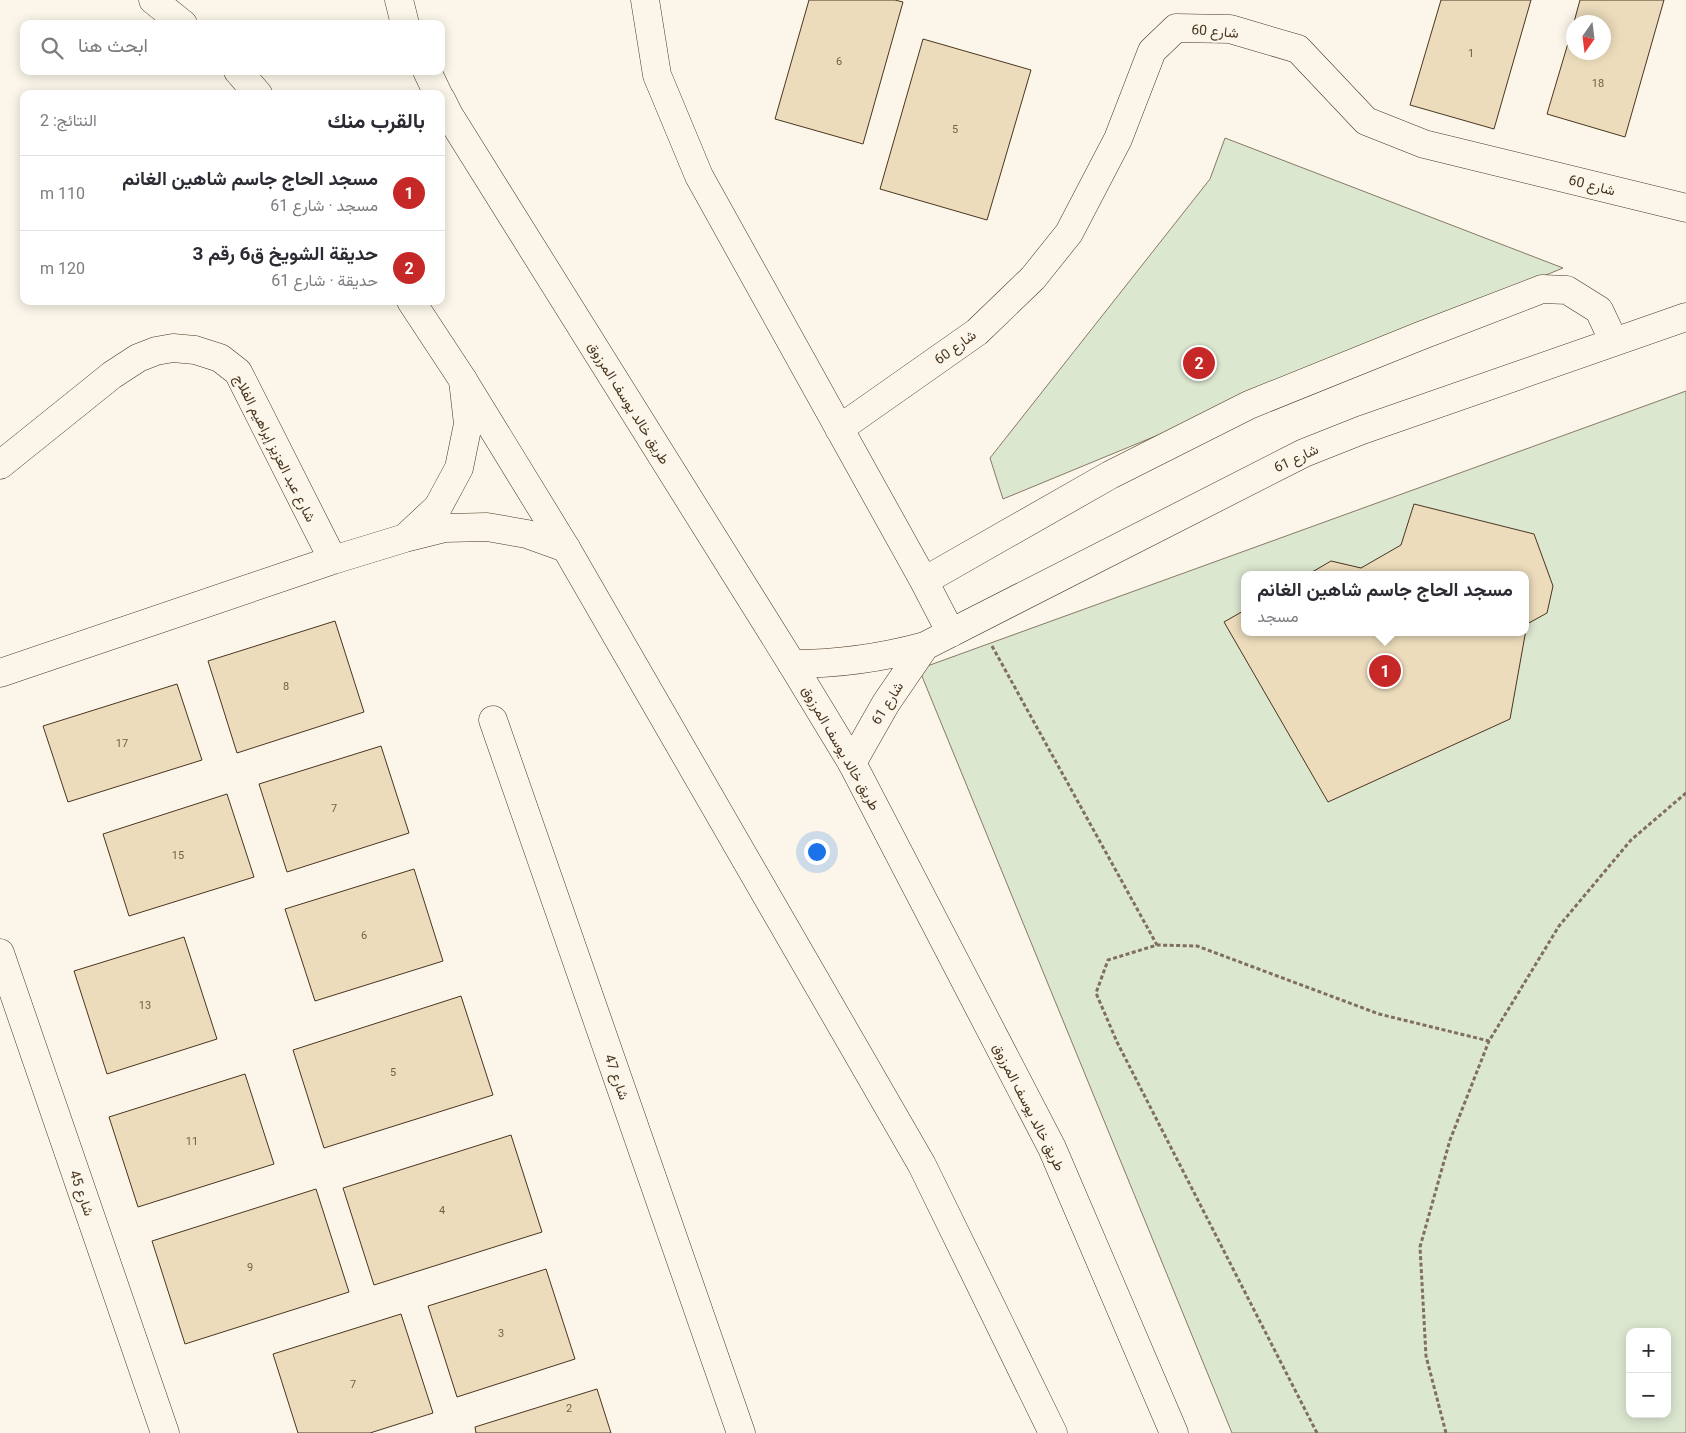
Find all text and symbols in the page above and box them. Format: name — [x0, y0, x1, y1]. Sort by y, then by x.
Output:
north arrow — [1566, 15, 1611, 60]
search box — [20, 20, 445, 75]
street label: شارع 60 — [1190, 21, 1239, 44]
icon: search — [38, 34, 66, 62]
text: ابحث هنا — [78, 34, 148, 57]
house number: 1 — [1468, 47, 1474, 60]
house number: 6 — [836, 55, 842, 68]
house number: 18 — [1592, 77, 1604, 90]
text: بالقرب منك — [328, 109, 425, 133]
text: النتائج: 2 — [40, 111, 97, 130]
house number: 5 — [952, 123, 958, 136]
text: مسجد الحاج جاسم شاهين الغانم — [122, 167, 378, 190]
street label: شارع 60 — [1566, 172, 1617, 201]
text: 110 m — [40, 184, 85, 203]
text: 1 — [404, 184, 414, 203]
text: مسجد · شارع 61 — [270, 196, 378, 215]
text: حديقة الشويخ ق6 رقم 3 — [193, 242, 378, 265]
text: 120 m — [40, 259, 85, 278]
text: 2 — [404, 259, 414, 278]
text: حديقة · شارع 61 — [271, 271, 378, 290]
street label: شارع 60 — [931, 327, 981, 370]
street label: طريق خالد يوسف المرزوق — [584, 339, 673, 468]
pin: 2 — [1183, 344, 1215, 382]
street label: شارع عبد العزيز إبراهيم الفلاج — [228, 372, 319, 526]
street label: شارع 61 — [1271, 441, 1322, 478]
popup — [1241, 571, 1529, 636]
text: مسجد الحاج جاسم شاهين الغانم — [1257, 578, 1513, 601]
text: مسجد — [1257, 607, 1299, 626]
pin: 1 — [1369, 652, 1401, 690]
street label: شارع 61 — [868, 679, 909, 729]
house number: 8 — [283, 680, 289, 693]
street label: طريق خالد يوسف المرزوق — [798, 683, 883, 814]
house number: 17 — [116, 737, 128, 750]
house number: 7 — [331, 802, 337, 815]
your location — [804, 839, 830, 865]
house number: 15 — [172, 849, 184, 862]
house number: 6 — [361, 929, 367, 942]
house number: 13 — [139, 999, 151, 1012]
street label: طريق خالد يوسف المرزوق — [989, 1041, 1068, 1174]
street label: شارع 47 — [599, 1052, 632, 1103]
house number: 5 — [390, 1066, 396, 1079]
house number: 11 — [186, 1135, 198, 1148]
street label: شارع 45 — [64, 1168, 97, 1219]
house number: 4 — [439, 1204, 445, 1217]
house number: 9 — [247, 1261, 253, 1274]
house number: 3 — [498, 1327, 504, 1340]
map controls — [1626, 1328, 1671, 1418]
button: + — [1626, 1328, 1671, 1373]
button: − — [1626, 1373, 1671, 1418]
house number: 7 — [350, 1378, 356, 1391]
house number: 2 — [566, 1402, 572, 1415]

